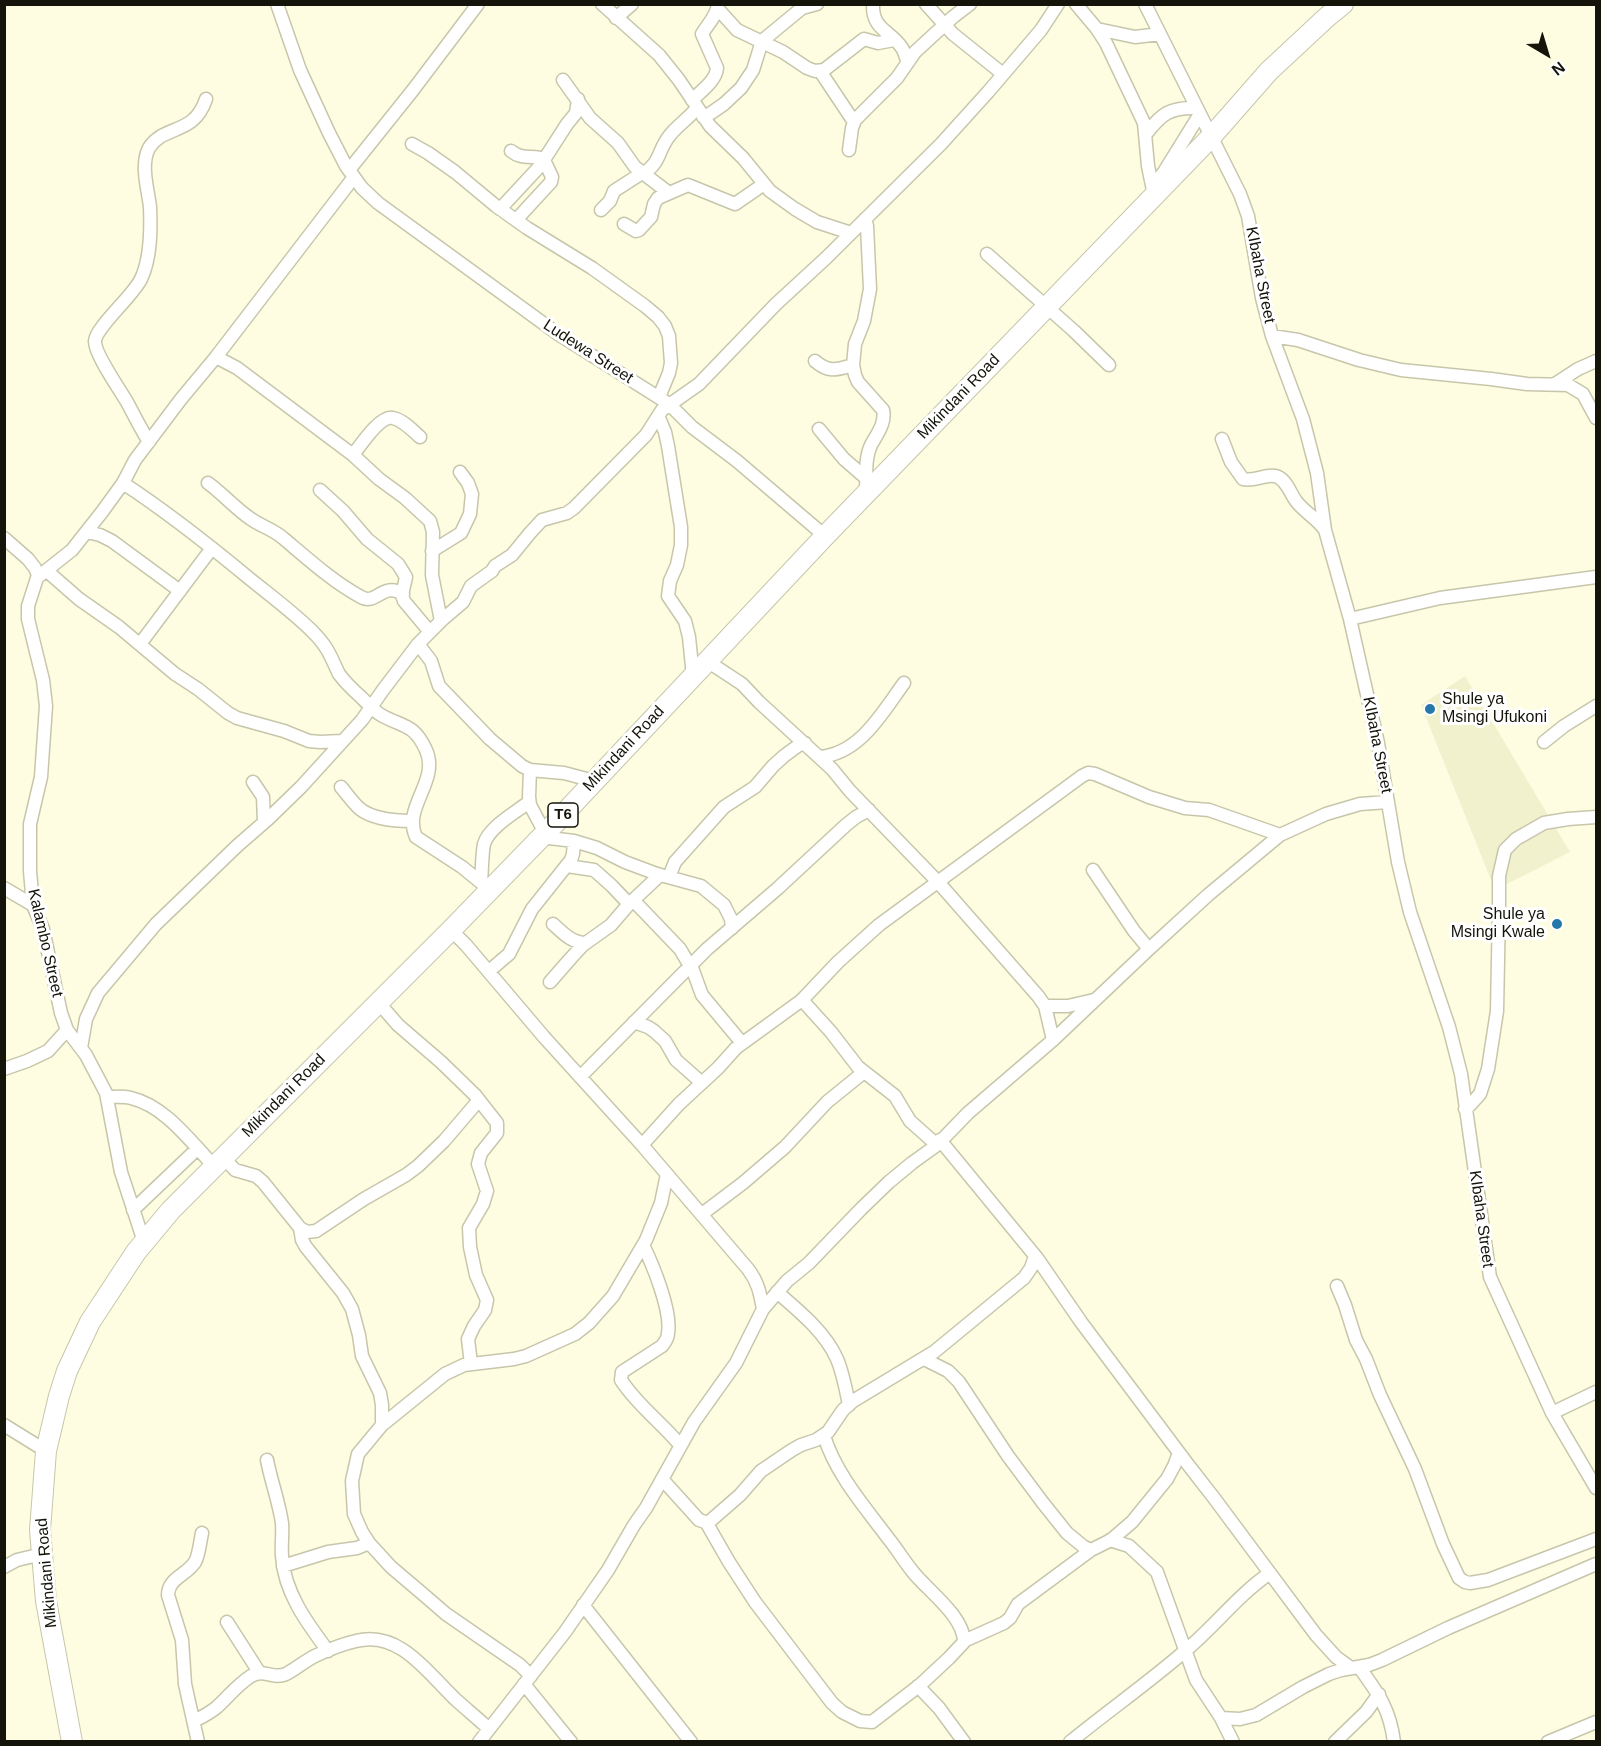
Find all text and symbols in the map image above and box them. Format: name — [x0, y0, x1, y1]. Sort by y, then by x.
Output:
north arrow — [1517, 24, 1577, 84]
text: N — [1549, 58, 1568, 79]
street label: KIbaha Street — [1241, 225, 1279, 325]
street label: Ludewa Street — [540, 316, 636, 388]
street label: Mikindani Road — [914, 351, 1004, 443]
place label: Shule ya Msingi Ufukoni — [1442, 690, 1547, 728]
street label: KIbaha Street — [1358, 695, 1396, 795]
street label: Mikindani Road — [579, 702, 669, 796]
marker: Shule ya Msingi Ufukoni — [1423, 702, 1437, 716]
road number: T6 — [548, 803, 578, 827]
street label: Kalambo Street — [23, 887, 67, 999]
place label: Shule ya Msingi Kwale — [1451, 905, 1545, 943]
marker: Shule ya Msingi Kwale — [1550, 917, 1564, 931]
street label: Mikindani Road — [238, 1050, 330, 1142]
street label: KIbaha Street — [1465, 1169, 1497, 1269]
street label: Mikindani Road — [33, 1517, 61, 1629]

